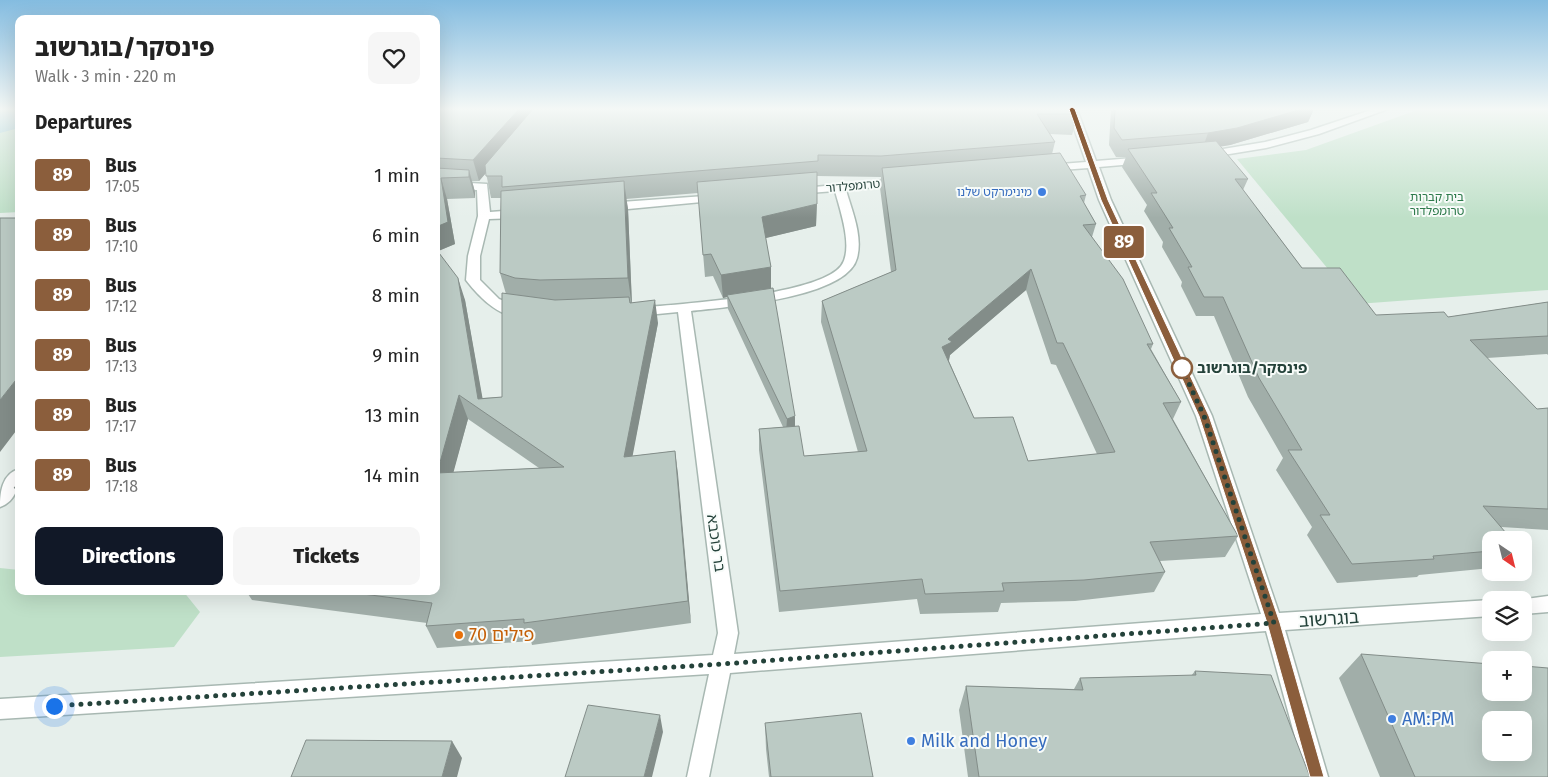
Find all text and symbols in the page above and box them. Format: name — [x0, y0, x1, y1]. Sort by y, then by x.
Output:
button: heart — [368, 32, 420, 84]
text: פינסקר/בוגרשוב — [35, 34, 215, 62]
text: Walk · 3 min · 220 m — [35, 67, 176, 86]
text: Departures — [35, 111, 132, 134]
text: Bus — [105, 154, 137, 177]
text: 89 — [52, 164, 73, 186]
text: 1 min — [374, 164, 420, 187]
text: 17:05 — [105, 177, 140, 196]
street label: טרומפלדור — [825, 177, 881, 195]
place label: מינימרקט שלנו — [957, 185, 1032, 199]
marker: מינימרקט שלנו — [1036, 186, 1048, 198]
park label: בית קברות טרומפלדור — [1410, 190, 1464, 218]
text: Bus — [105, 214, 137, 237]
text: 89 — [52, 224, 73, 246]
text: 6 min — [372, 224, 420, 247]
line badge: 89 — [1102, 226, 1146, 258]
text: 89 — [1114, 231, 1134, 253]
text: 17:10 — [105, 237, 138, 256]
text: Bus — [105, 274, 137, 297]
text: 89 — [52, 284, 73, 306]
text: 8 min — [372, 284, 420, 307]
text: 17:12 — [105, 297, 137, 316]
text: Bus — [105, 334, 137, 357]
text: 89 — [52, 344, 73, 366]
text: 9 min — [372, 344, 420, 367]
text: 17:13 — [105, 357, 137, 376]
marker: פינסקר/בוגרשוב — [1171, 357, 1193, 379]
place label: פינסקר/בוגרשוב — [1197, 359, 1307, 377]
text: Bus — [105, 394, 137, 417]
text: 89 — [52, 404, 73, 426]
text: 13 min — [364, 404, 420, 427]
text: 17:17 — [105, 417, 136, 436]
text: Bus — [105, 454, 137, 477]
text: 89 — [52, 464, 73, 486]
text: 14 min — [364, 464, 420, 487]
text: 17:18 — [105, 477, 138, 496]
street label: בר כוכבא — [703, 513, 729, 573]
button: Directions — [35, 527, 223, 585]
button: Tickets — [233, 527, 420, 585]
north arrow — [1482, 531, 1532, 581]
map controls — [1482, 531, 1532, 761]
button: layers — [1482, 591, 1532, 641]
street label: בוגרשוב — [1298, 606, 1360, 632]
place label: 70 פילים — [469, 624, 534, 646]
marker: 70 פילים — [453, 629, 465, 641]
button: + — [1482, 651, 1532, 701]
your location — [42, 694, 67, 719]
place label: AM:PM — [1402, 708, 1455, 730]
button: − — [1482, 711, 1532, 761]
marker: AM:PM — [1386, 713, 1398, 725]
place label: Milk and Honey — [921, 730, 1047, 752]
marker: Milk and Honey — [905, 735, 917, 747]

